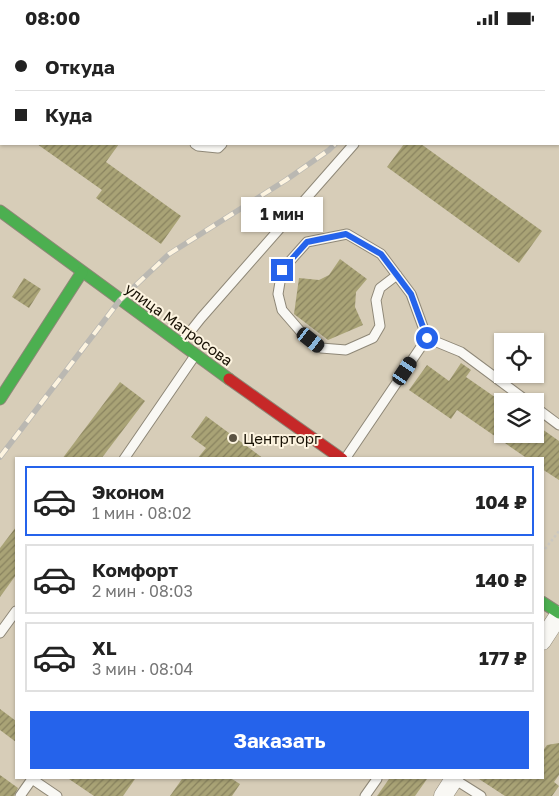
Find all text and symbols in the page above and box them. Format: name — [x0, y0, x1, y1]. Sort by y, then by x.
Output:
text: 08:00 — [25, 6, 80, 29]
text: Откуда — [45, 55, 115, 78]
text: Куда — [45, 103, 92, 126]
callout: 1 мин — [241, 197, 323, 233]
text: 1 мин — [260, 204, 304, 224]
route end — [271, 259, 293, 281]
street label: улица Матросова — [122, 279, 236, 369]
car — [294, 325, 327, 355]
route start — [416, 327, 438, 349]
map controls — [494, 333, 544, 443]
button: locate — [494, 333, 544, 383]
car — [390, 354, 419, 388]
button: layers — [494, 393, 544, 443]
place label: Центрторг — [243, 429, 321, 447]
marker: Центрторг — [227, 432, 239, 444]
icon: car — [32, 479, 77, 524]
text: Эконом — [92, 480, 164, 503]
text: 104 ₽ — [475, 490, 527, 513]
text: 1 мин · 08:02 — [92, 503, 191, 523]
icon: car — [32, 557, 77, 602]
text: Комфорт — [92, 558, 178, 581]
text: 140 ₽ — [475, 568, 527, 591]
text: 2 мин · 08:03 — [92, 581, 193, 601]
icon: car — [32, 635, 77, 680]
text: XL — [92, 636, 117, 659]
text: 177 ₽ — [479, 646, 527, 669]
text: 3 мин · 08:04 — [92, 659, 193, 679]
button: Заказать — [30, 711, 529, 769]

